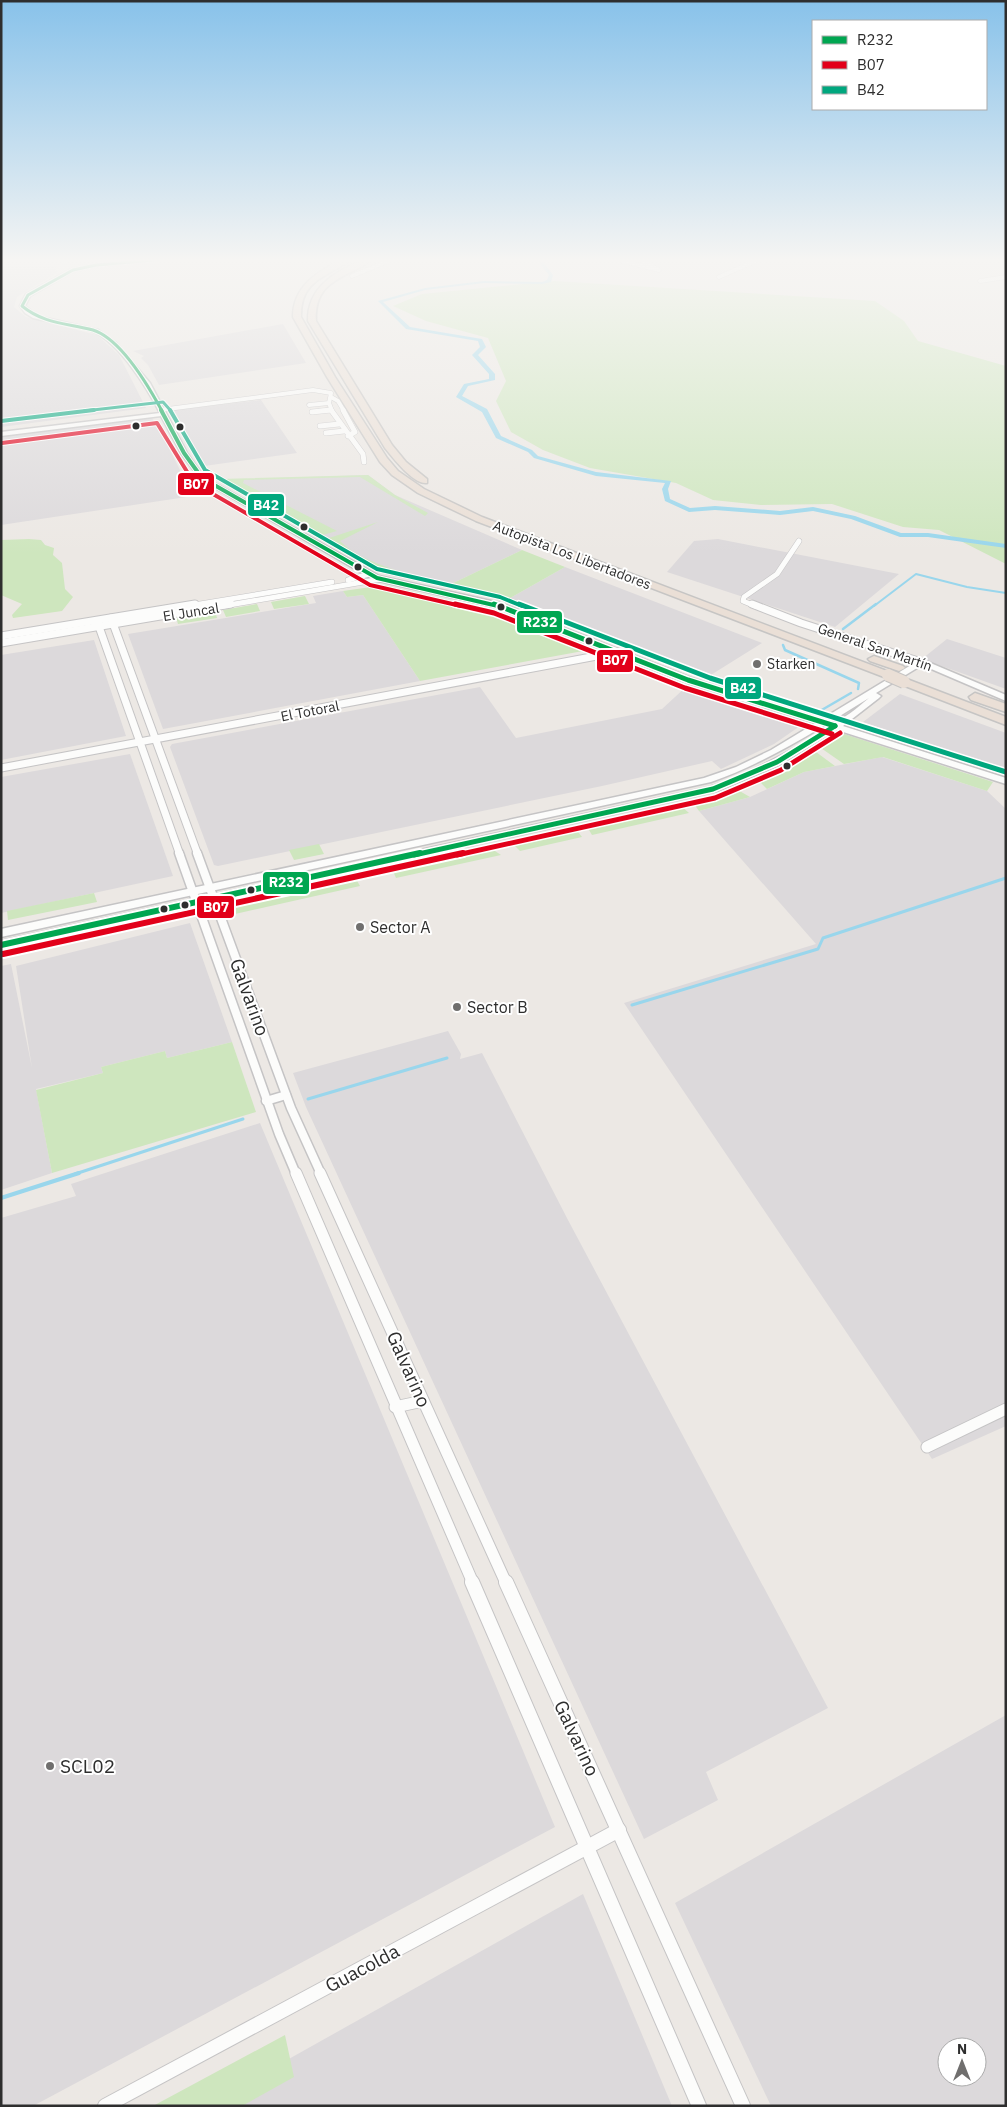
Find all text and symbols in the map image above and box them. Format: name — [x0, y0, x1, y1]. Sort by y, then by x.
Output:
legend — [812, 20, 987, 110]
text: R232 — [857, 30, 894, 49]
text: B07 — [857, 55, 885, 74]
text: B42 — [857, 80, 885, 99]
unlabelled marker — [131, 421, 141, 431]
unlabelled marker — [175, 422, 185, 432]
line badge: B07 — [177, 472, 215, 496]
text: B07 — [183, 475, 209, 493]
line badge: B42 — [247, 493, 285, 517]
text: B42 — [253, 496, 279, 514]
street label: Autopista Los Libertadores — [490, 517, 654, 594]
unlabelled marker — [299, 522, 309, 532]
unlabelled marker — [353, 562, 363, 572]
street label: El Juncal — [162, 599, 221, 625]
unlabelled marker — [496, 602, 506, 612]
line badge: R232 — [516, 610, 563, 634]
text: R232 — [523, 613, 557, 631]
street label: General San Martín — [815, 619, 935, 675]
unlabelled marker — [584, 636, 594, 646]
line badge: B07 — [596, 649, 634, 673]
text: B07 — [602, 651, 628, 669]
place label: Starken — [767, 655, 815, 673]
marker: Starken — [751, 658, 763, 670]
line badge: B42 — [724, 676, 762, 700]
text: B42 — [730, 679, 756, 697]
street label: El Totoral — [279, 696, 341, 725]
unlabelled marker — [782, 761, 792, 771]
line badge: R232 — [262, 871, 310, 895]
text: R232 — [269, 873, 303, 891]
unlabelled marker — [246, 885, 256, 895]
line badge: B07 — [196, 895, 235, 919]
text: B07 — [203, 898, 229, 916]
unlabelled marker — [180, 900, 190, 910]
unlabelled marker — [159, 904, 169, 914]
place label: Sector A — [370, 917, 431, 937]
marker: Sector A — [354, 921, 366, 933]
street label: Galvarino — [225, 955, 275, 1039]
place label: Sector B — [467, 997, 528, 1017]
marker: Sector B — [451, 1001, 463, 1013]
street label: Galvarino — [382, 1327, 436, 1411]
street label: Galvarino — [549, 1696, 605, 1780]
place label: SCL02 — [60, 1754, 115, 1778]
marker: SCL02 — [44, 1760, 56, 1772]
street label: Guacolda — [321, 1938, 403, 1998]
north arrow — [937, 2037, 987, 2087]
text: N — [957, 2040, 967, 2058]

